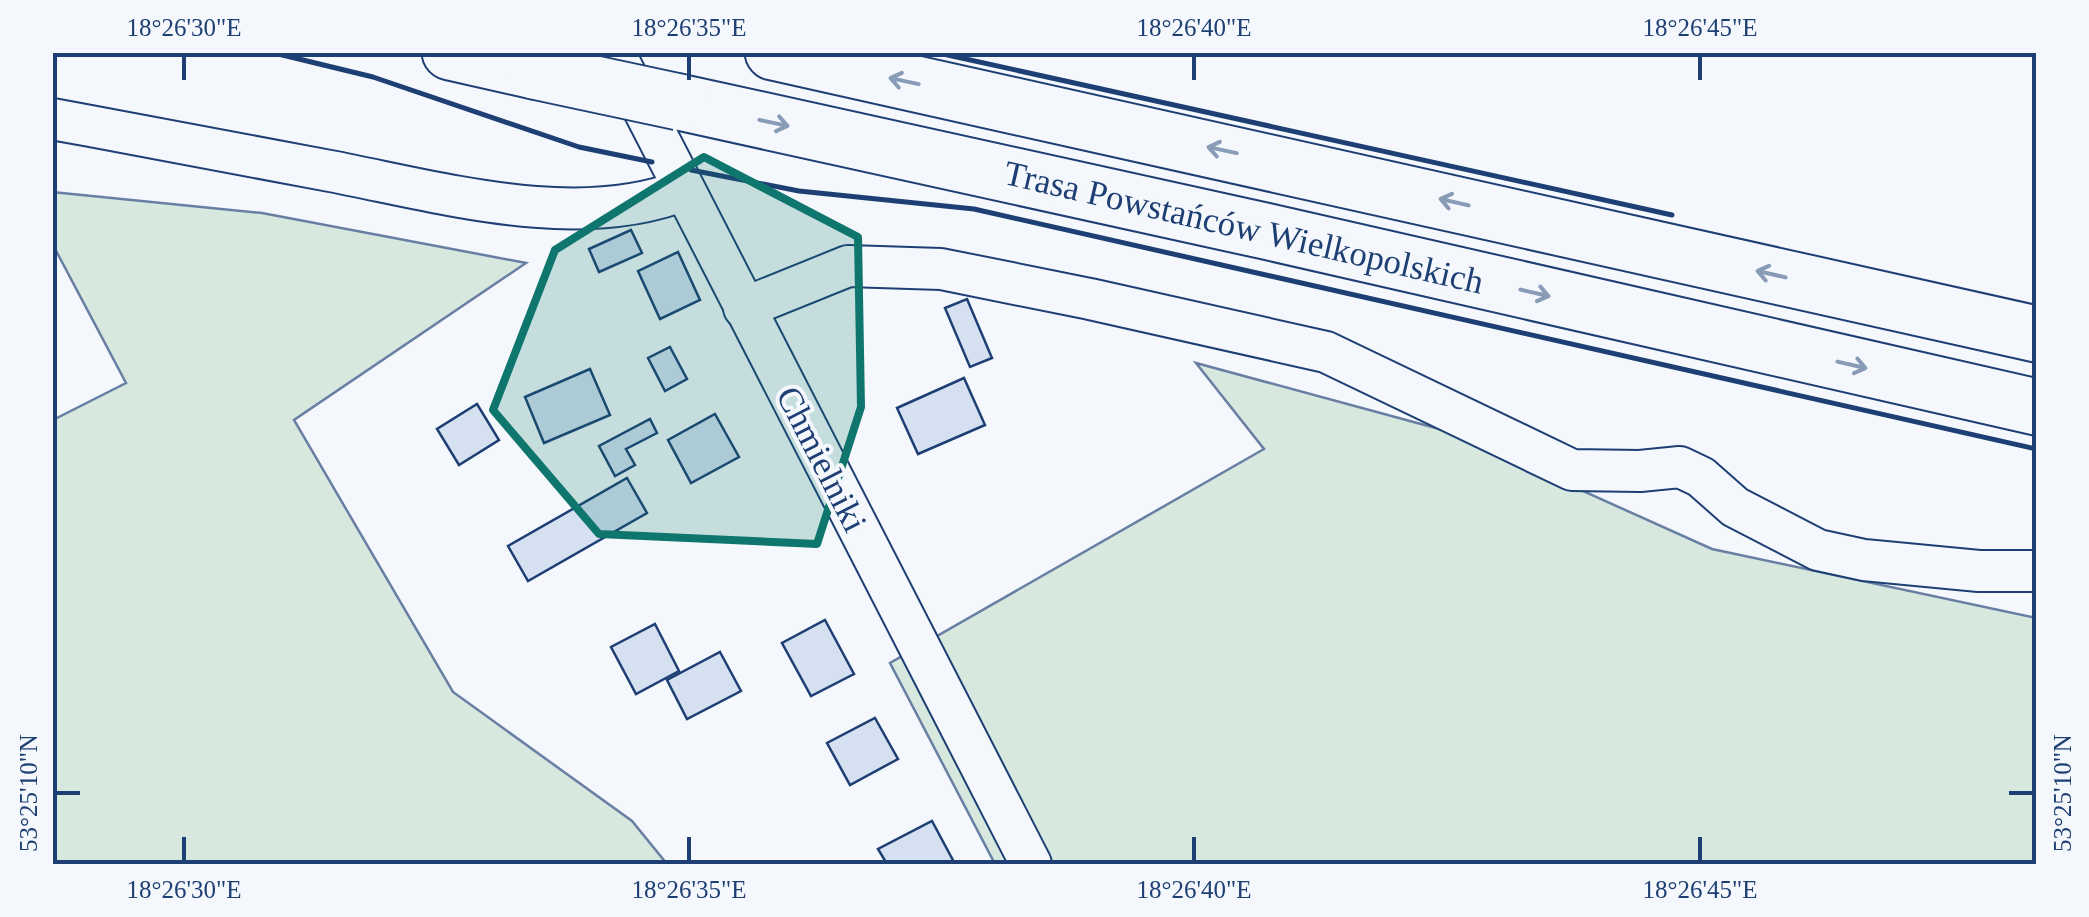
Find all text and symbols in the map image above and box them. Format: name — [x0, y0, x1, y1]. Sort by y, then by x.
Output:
text: 18°26'30"E — [127, 14, 241, 41]
text: 18°26'35"E — [632, 14, 746, 41]
text: 18°26'40"E — [1137, 14, 1251, 41]
text: 18°26'45"E — [1643, 14, 1757, 41]
one-way arrow — [889, 71, 921, 89]
one-way arrow — [757, 115, 789, 134]
one-way arrow — [1207, 140, 1239, 159]
street label: Trasa Powstańców Wielkopolskich — [1001, 153, 1488, 302]
one-way arrow — [1439, 192, 1471, 210]
one-way arrow — [1756, 263, 1788, 282]
one-way arrow — [1518, 285, 1550, 303]
one-way arrow — [1835, 357, 1867, 375]
street label: Chmielniki — [768, 380, 875, 538]
text: 53°25'10"N — [15, 734, 42, 852]
text: 53°25'10"N — [2049, 734, 2076, 852]
text: 18°26'30"E — [127, 876, 241, 903]
text: 18°26'35"E — [632, 876, 746, 903]
text: 18°26'40"E — [1137, 876, 1251, 903]
text: 18°26'45"E — [1643, 876, 1757, 903]

